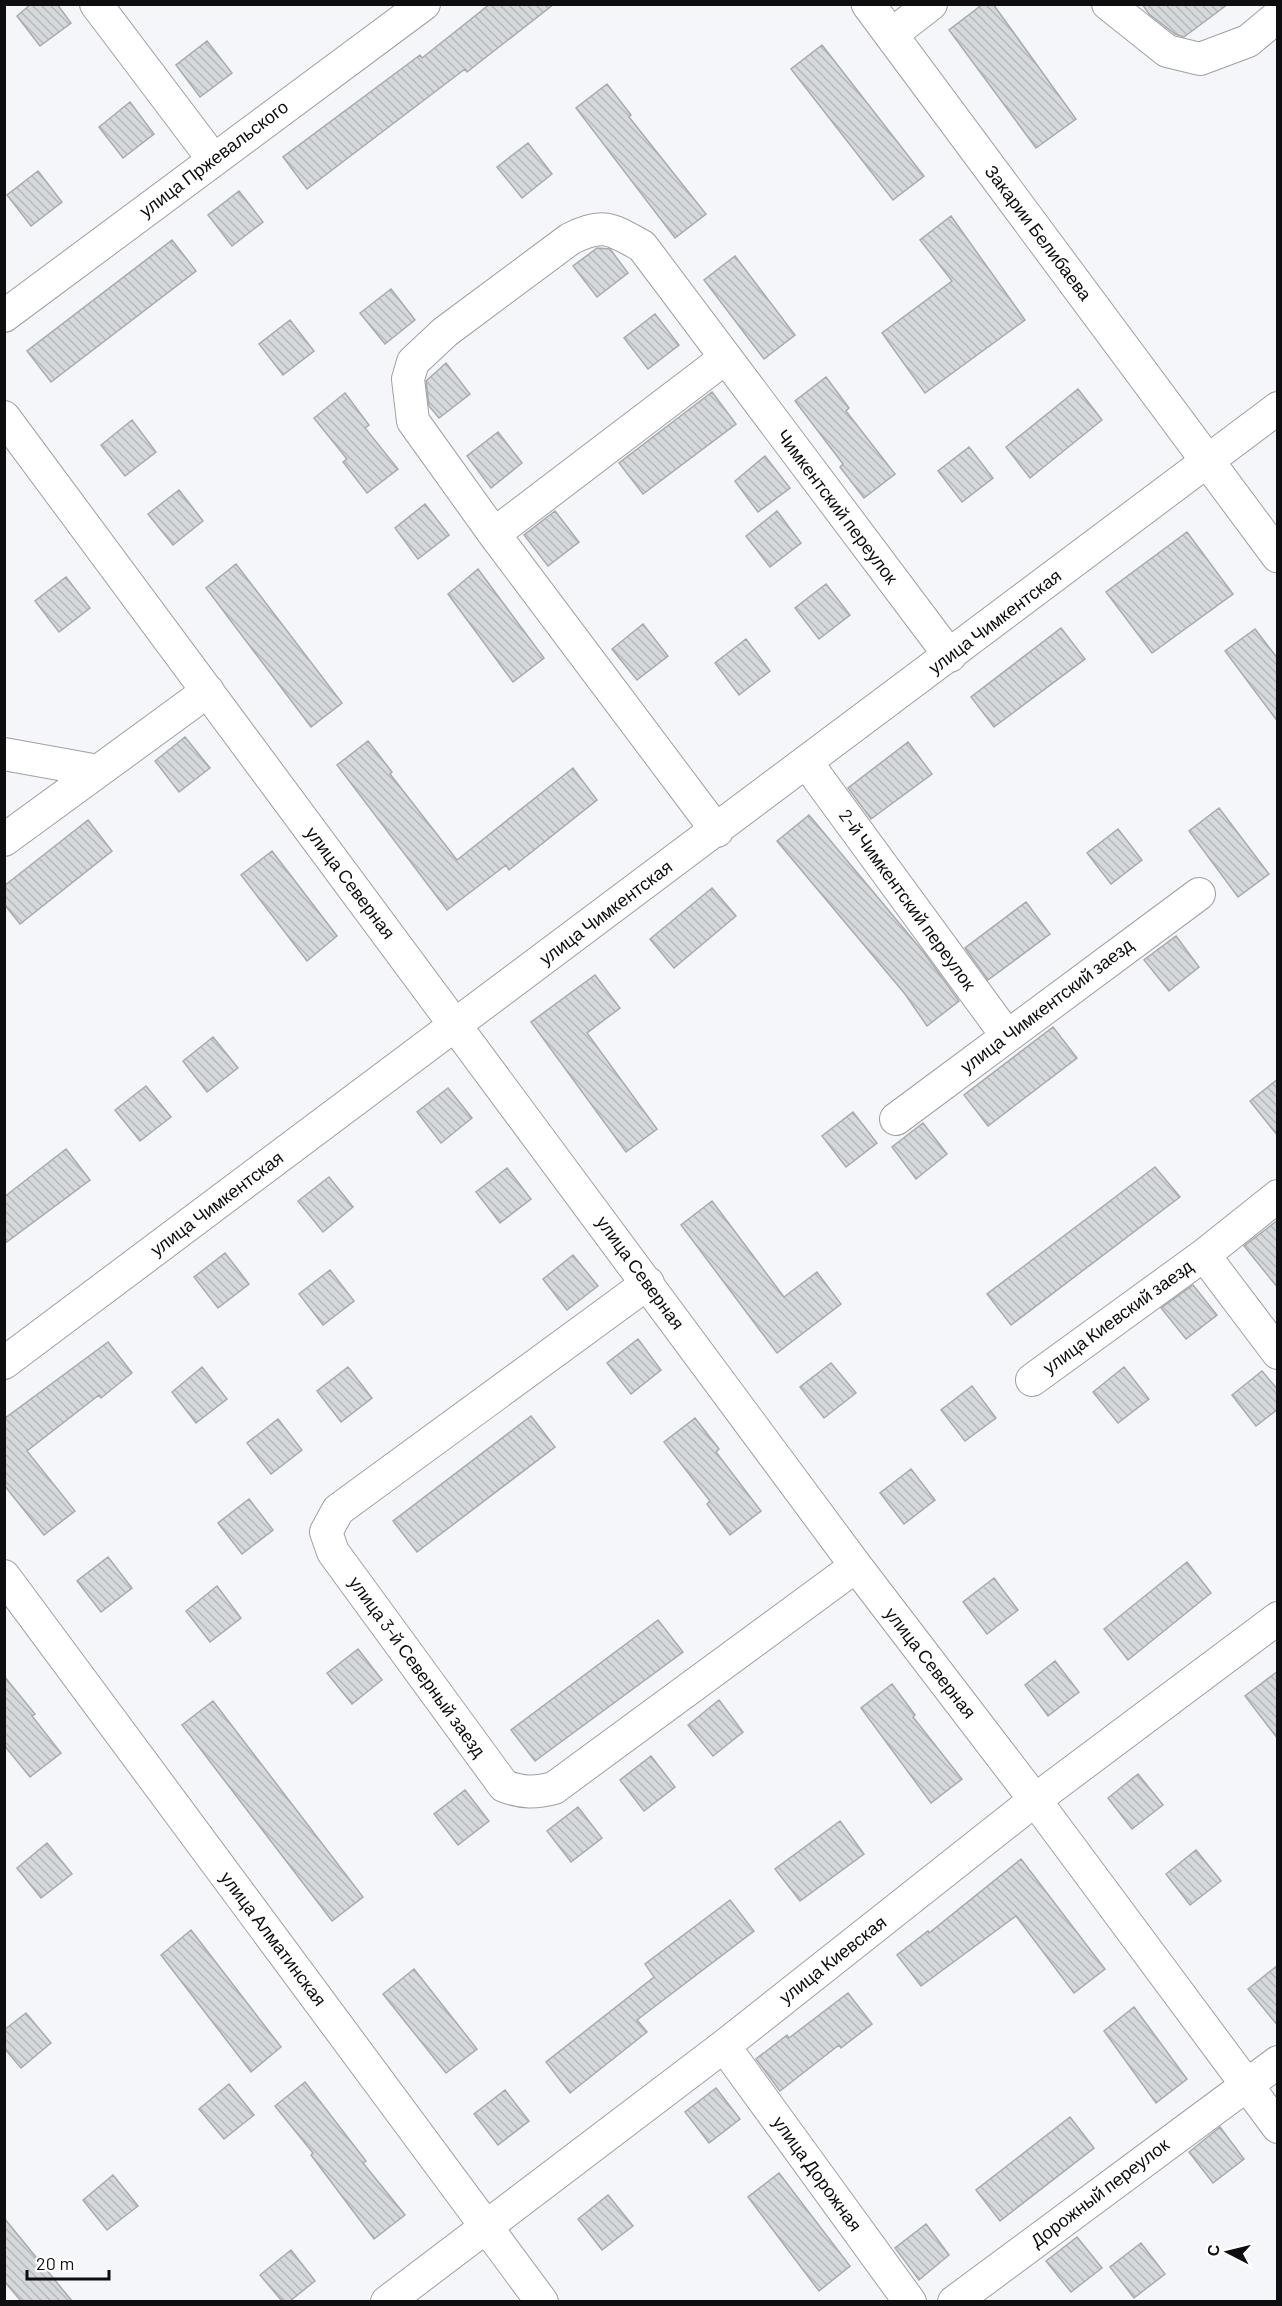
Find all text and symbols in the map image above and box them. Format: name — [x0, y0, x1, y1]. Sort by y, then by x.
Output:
street label: улица Пржевальского — [135, 95, 292, 221]
street label: Закарии Белибаева — [981, 160, 1098, 305]
street label: Чимкентский переулок — [772, 425, 903, 588]
street label: улица Чимкентская — [924, 564, 1065, 678]
street label: 2-й Чимкентский переулок — [835, 805, 981, 994]
street label: улица Северная — [301, 822, 400, 943]
street label: улица Чимкентская — [535, 855, 676, 969]
street label: улица Чимкентский заезд — [956, 933, 1137, 1077]
street label: улица Чимкентская — [146, 1146, 287, 1260]
street label: улица Северная — [592, 1211, 689, 1334]
street label: улица Киевский заезд — [1038, 1254, 1197, 1378]
street label: улица 3-й Северный заезд — [345, 1572, 491, 1762]
street label: улица Северная — [881, 1602, 981, 1722]
street label: улица Алматинская — [216, 1867, 332, 2010]
street label: улица Киевская — [774, 1911, 890, 2008]
street label: улица Дорожная — [769, 2112, 867, 2235]
street label: Дорожный переулок — [1026, 2133, 1173, 2251]
north arrow — [1198, 2222, 1258, 2282]
scale bar — [27, 2243, 110, 2281]
text: С — [1202, 2243, 1223, 2257]
text: 20 m — [36, 2252, 74, 2274]

